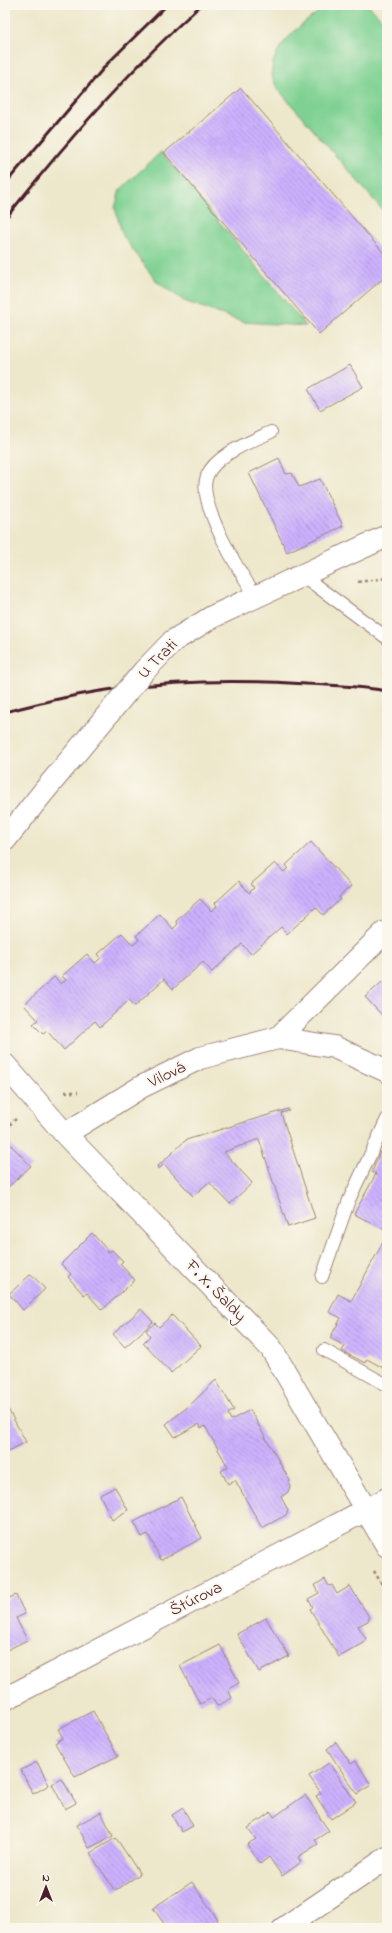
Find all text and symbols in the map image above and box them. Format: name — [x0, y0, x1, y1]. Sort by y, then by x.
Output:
street label: U Trati — [132, 633, 184, 685]
street label: Vilová — [143, 1055, 190, 1095]
street label: F. X. Šaldy — [178, 1253, 252, 1329]
street label: Štúrova — [165, 1575, 227, 1623]
north arrow — [26, 1867, 66, 1907]
text: N — [42, 1870, 50, 1886]

